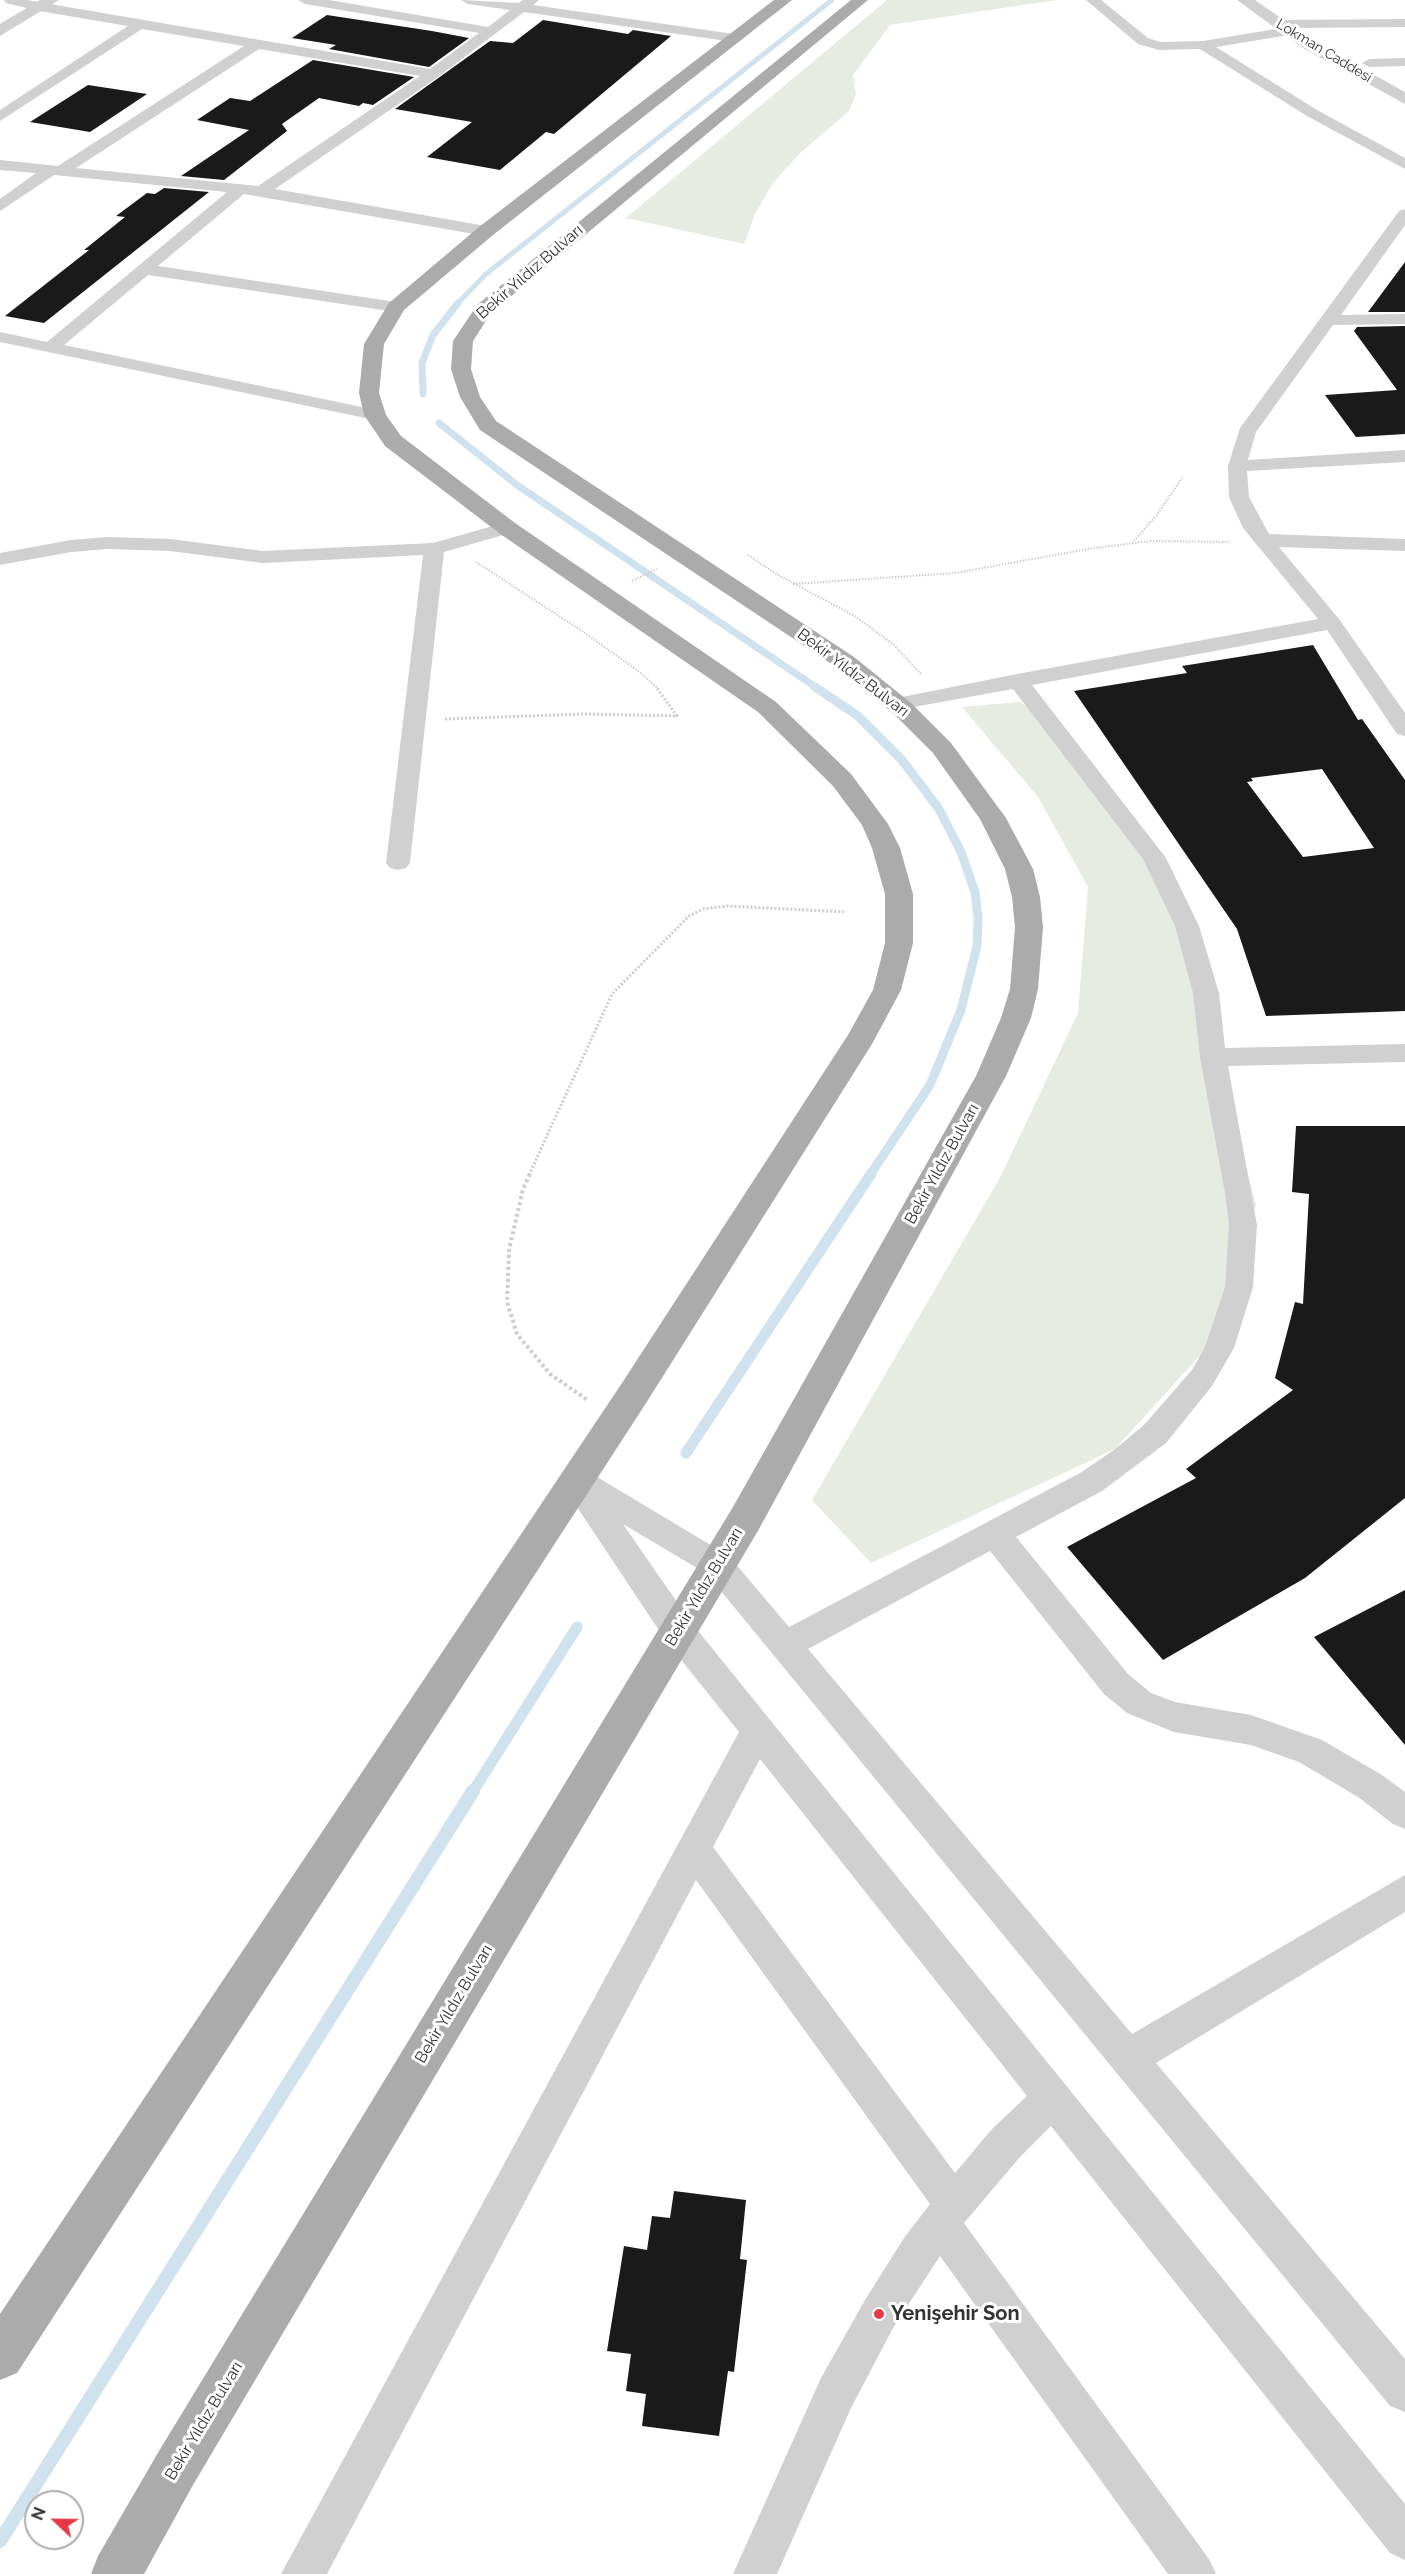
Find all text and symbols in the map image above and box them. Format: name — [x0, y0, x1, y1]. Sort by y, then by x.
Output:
street label: Lokman Caddesi — [1273, 16, 1375, 86]
street label: Bekir Yıldız Bulvarı — [473, 221, 587, 323]
street label: Bekir Yıldız Bulvarı — [793, 625, 913, 721]
street label: Bekir Yıldız Bulvarı — [901, 1100, 983, 1228]
street label: Bekir Yıldız Bulvarı — [661, 1524, 747, 1650]
street label: Bekir Yıldız Bulvarı — [411, 1941, 497, 2067]
place label: Yenişehir Son — [891, 2302, 1020, 2326]
marker: Yenişehir Son — [872, 2307, 886, 2321]
street label: Bekir Yıldız Bulvarı — [161, 2358, 247, 2484]
north arrow — [24, 2490, 84, 2550]
text: N — [28, 2505, 50, 2523]

